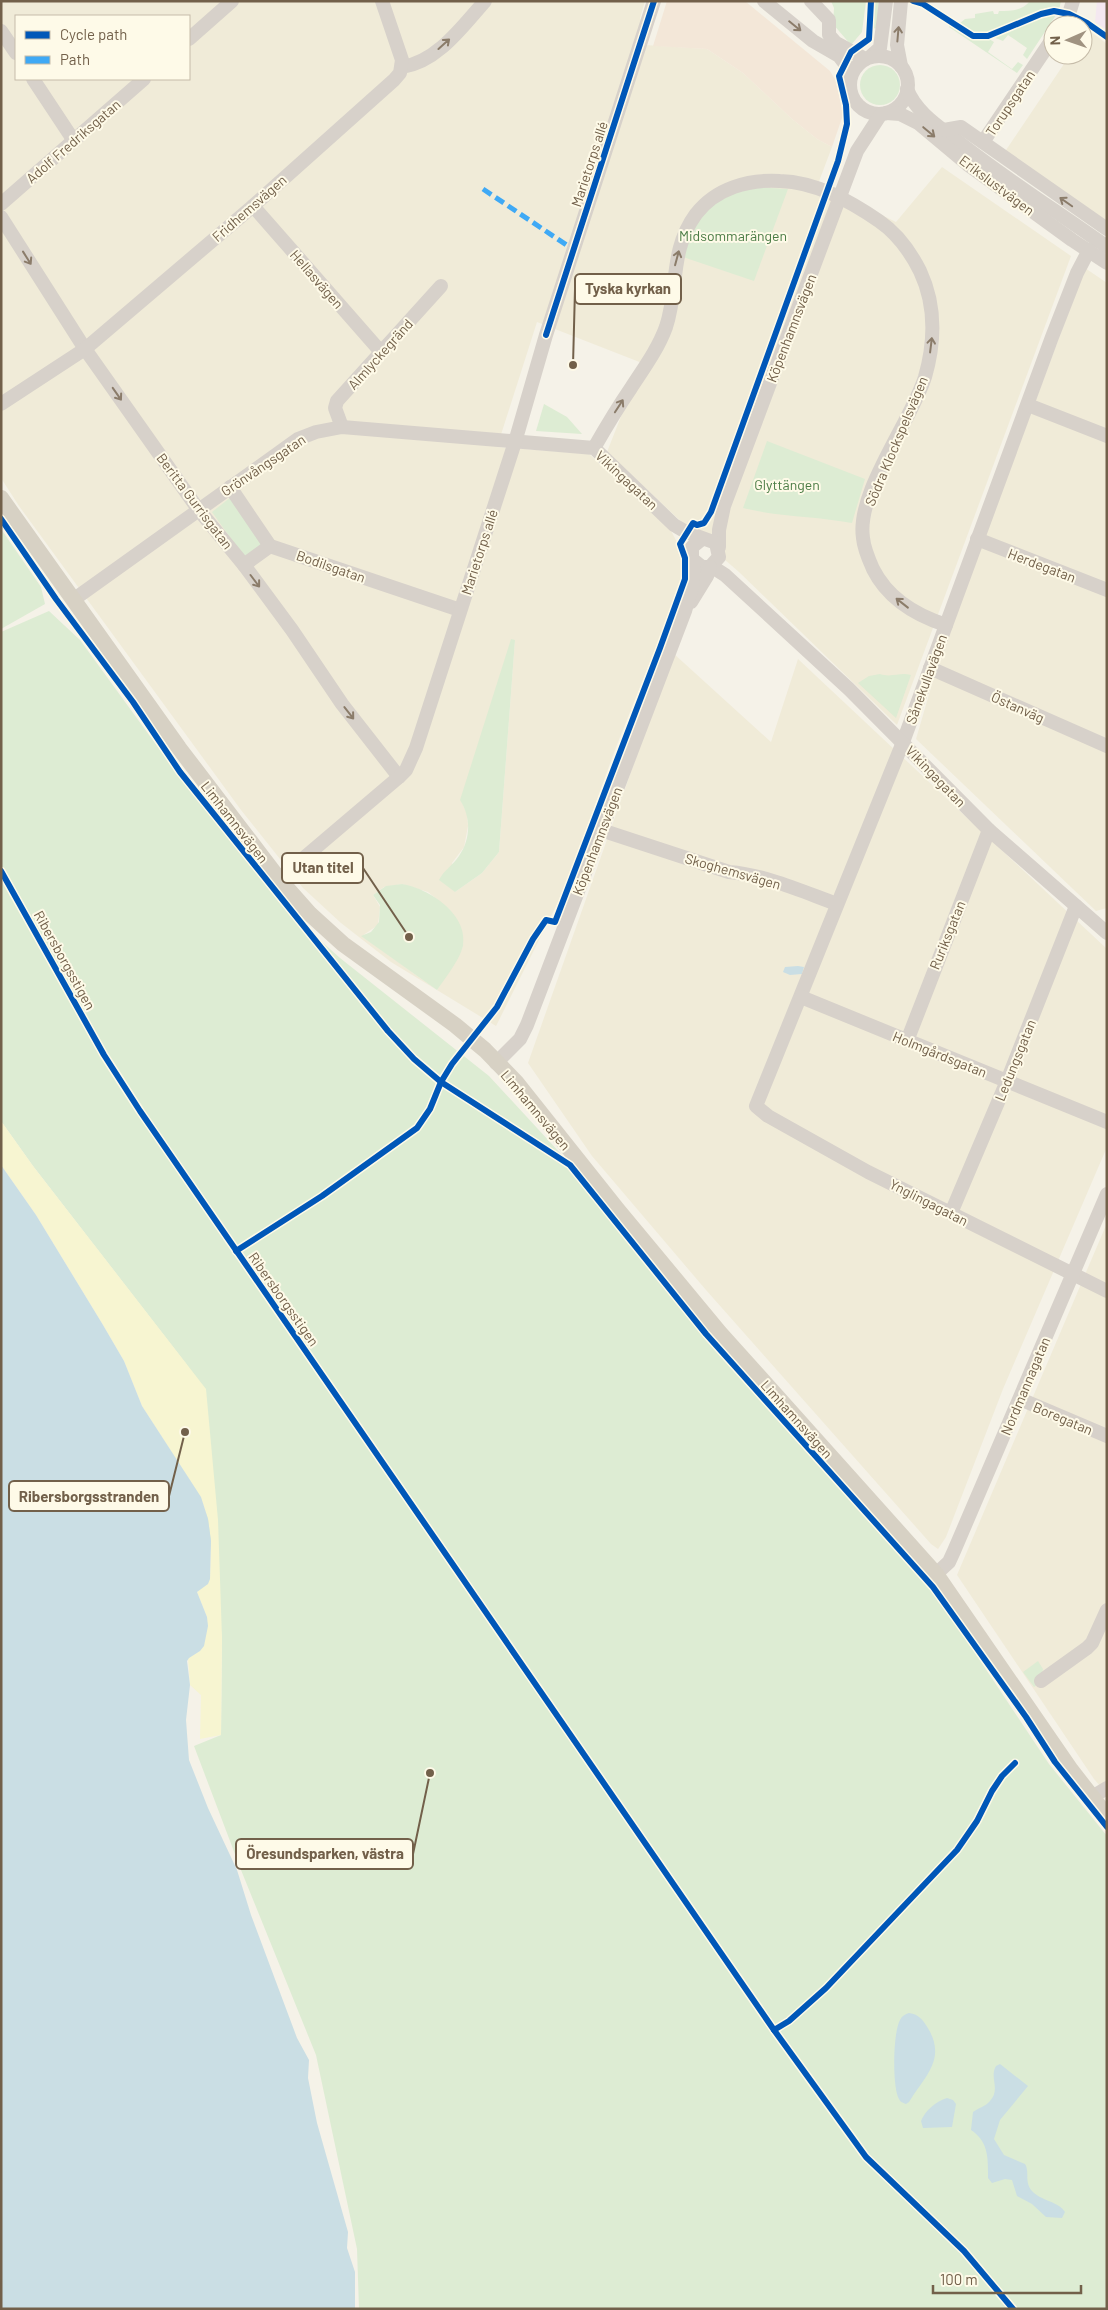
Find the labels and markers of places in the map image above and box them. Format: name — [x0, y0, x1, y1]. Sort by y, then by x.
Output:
callout: Tyska kyrkan — [575, 274, 681, 304]
callout: Utan titel — [282, 853, 363, 883]
callout: Ribersborgsstranden — [9, 1481, 169, 1511]
callout: Öresundsparken, västra — [236, 1839, 413, 1869]

